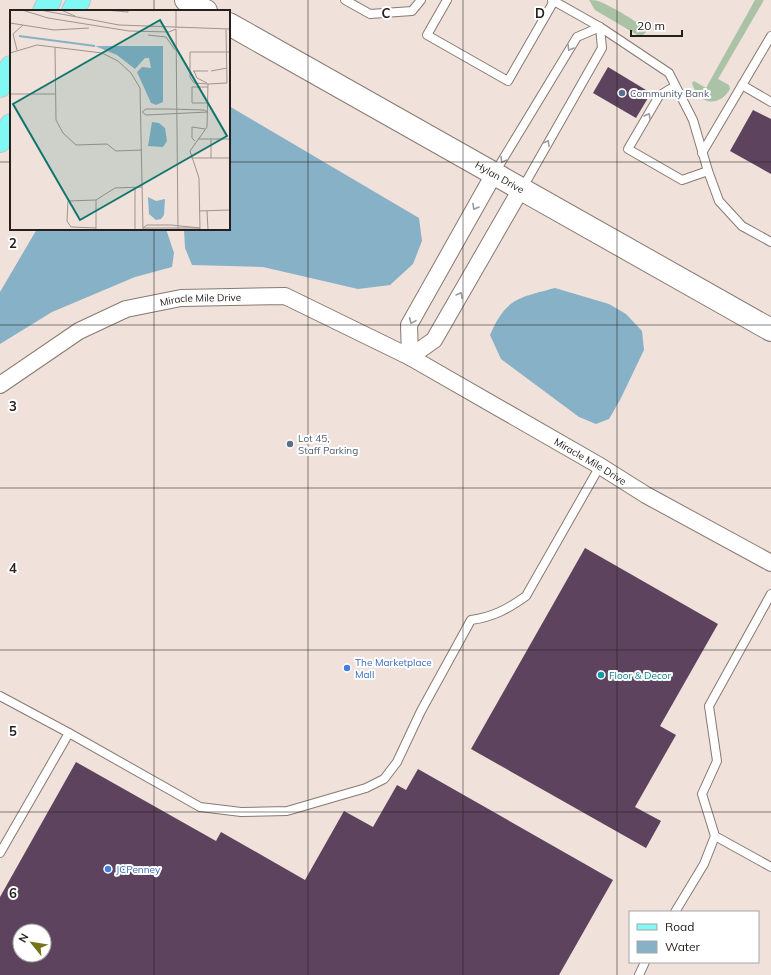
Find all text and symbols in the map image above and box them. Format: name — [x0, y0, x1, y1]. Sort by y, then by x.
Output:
text: C — [382, 5, 391, 21]
text: D — [535, 5, 545, 21]
inset map — [10, 10, 230, 230]
scale bar — [631, 12, 682, 38]
text: 20 m — [637, 18, 665, 33]
one-way arrow — [567, 44, 575, 51]
place label: Community Bank — [630, 87, 710, 100]
marker: Community Bank — [617, 88, 627, 98]
one-way arrow — [643, 112, 650, 120]
one-way arrow — [543, 140, 550, 147]
one-way arrow — [500, 156, 507, 163]
street label: Hylan Drive — [473, 158, 527, 196]
one-way arrow — [472, 203, 479, 210]
text: 2 — [9, 235, 17, 251]
street label: Miracle Mile Drive — [159, 290, 241, 309]
one-way arrow — [455, 292, 462, 299]
one-way arrow — [408, 317, 416, 324]
text: 3 — [9, 398, 17, 414]
place label: Lot 45, Staff Parking — [298, 432, 358, 457]
street label: Miracle Mile Drive — [552, 435, 629, 488]
marker: Lot 45, Staff Parking — [285, 439, 295, 449]
text: 4 — [9, 560, 17, 576]
place label: The Marketplace Mall — [355, 656, 432, 681]
marker: The Marketplace Mall — [342, 663, 352, 673]
place label: Floor & Decor — [609, 669, 671, 682]
marker: Floor & Decor — [596, 670, 606, 680]
text: 5 — [9, 723, 17, 739]
place label: JCPenney — [116, 863, 161, 876]
marker: JCPenney — [103, 864, 113, 874]
text: 6 — [9, 885, 17, 901]
legend — [629, 911, 759, 963]
text: Road — [665, 919, 694, 934]
north arrow — [12, 923, 52, 963]
text: N — [15, 931, 31, 945]
text: Water — [665, 939, 701, 954]

